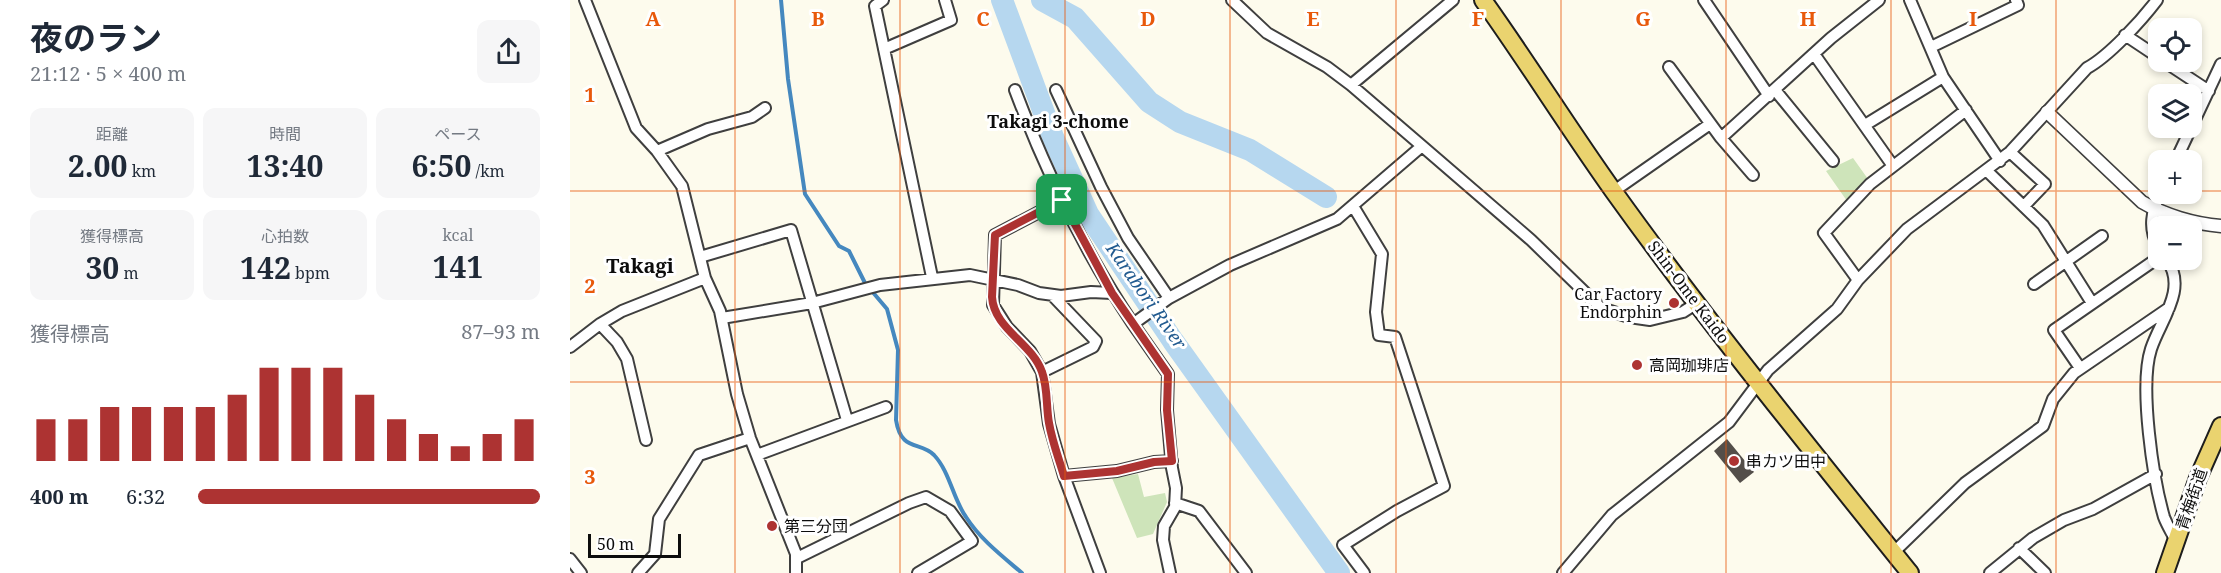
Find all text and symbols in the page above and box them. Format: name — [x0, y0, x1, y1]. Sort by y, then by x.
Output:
text: A — [645, 5, 661, 32]
text: B — [811, 5, 825, 32]
text: C — [976, 5, 990, 32]
text: D — [1140, 5, 1156, 32]
text: E — [1306, 5, 1320, 32]
text: F — [1472, 5, 1484, 32]
text: G — [1635, 5, 1651, 32]
text: H — [1800, 5, 1816, 32]
text: I — [1969, 5, 1977, 32]
text: 夜のラン — [30, 15, 162, 60]
map controls — [2148, 18, 2202, 270]
button: locate — [2148, 18, 2202, 72]
button: share — [477, 20, 540, 83]
text: 21:12 · 5 × 400 m — [30, 60, 186, 87]
text: 1 — [584, 81, 596, 108]
button: layers — [2148, 84, 2202, 138]
district label: Takagi 3-chome — [987, 109, 1129, 133]
text: 距離 — [96, 123, 128, 145]
text: 時間 — [269, 123, 301, 145]
text: ペース — [434, 123, 482, 145]
text: 2.00 — [68, 145, 128, 186]
text: 13:40 — [247, 145, 323, 186]
text: 6:50 — [411, 145, 471, 186]
button: + — [2148, 150, 2202, 204]
text: km — [128, 160, 156, 182]
text: /km — [471, 160, 505, 182]
pin — [1036, 174, 1087, 225]
icon: arrive — [1045, 183, 1078, 216]
button: − — [2148, 216, 2202, 270]
text: kcal — [443, 224, 473, 246]
text: 獲得標高 — [80, 225, 144, 247]
text: 心拍数 — [261, 225, 309, 247]
street label: Shin-Ome Kaido — [1643, 236, 1735, 348]
water label: Karabori River — [1101, 237, 1193, 354]
text: 141 — [433, 246, 483, 287]
text: 30 — [85, 247, 119, 288]
text: 142 — [240, 247, 291, 288]
district label: Takagi — [606, 252, 674, 279]
text: m — [119, 262, 139, 284]
text: bpm — [291, 262, 330, 284]
text: 2 — [584, 272, 596, 299]
place label: Car Factory Endorphin — [1574, 283, 1663, 323]
marker: Car Factory Endorphin — [1667, 296, 1681, 310]
text: 87–93 m — [461, 318, 540, 345]
text: 獲得標高 — [30, 320, 110, 347]
place label: 高岡珈琲店 — [1649, 354, 1729, 376]
marker: 高岡珈琲店 — [1630, 358, 1644, 372]
place label: 串カツ田中 — [1746, 450, 1826, 472]
marker: 串カツ田中 — [1727, 454, 1741, 468]
text: 3 — [584, 463, 596, 490]
street label: 青梅街道 — [2170, 465, 2212, 533]
text: 400 m — [30, 483, 89, 510]
text: 6:32 — [126, 483, 165, 510]
place label: 第三分団 — [784, 515, 848, 537]
marker: 第三分団 — [765, 519, 779, 533]
scale bar — [588, 531, 681, 558]
text: 50 m — [597, 533, 634, 555]

